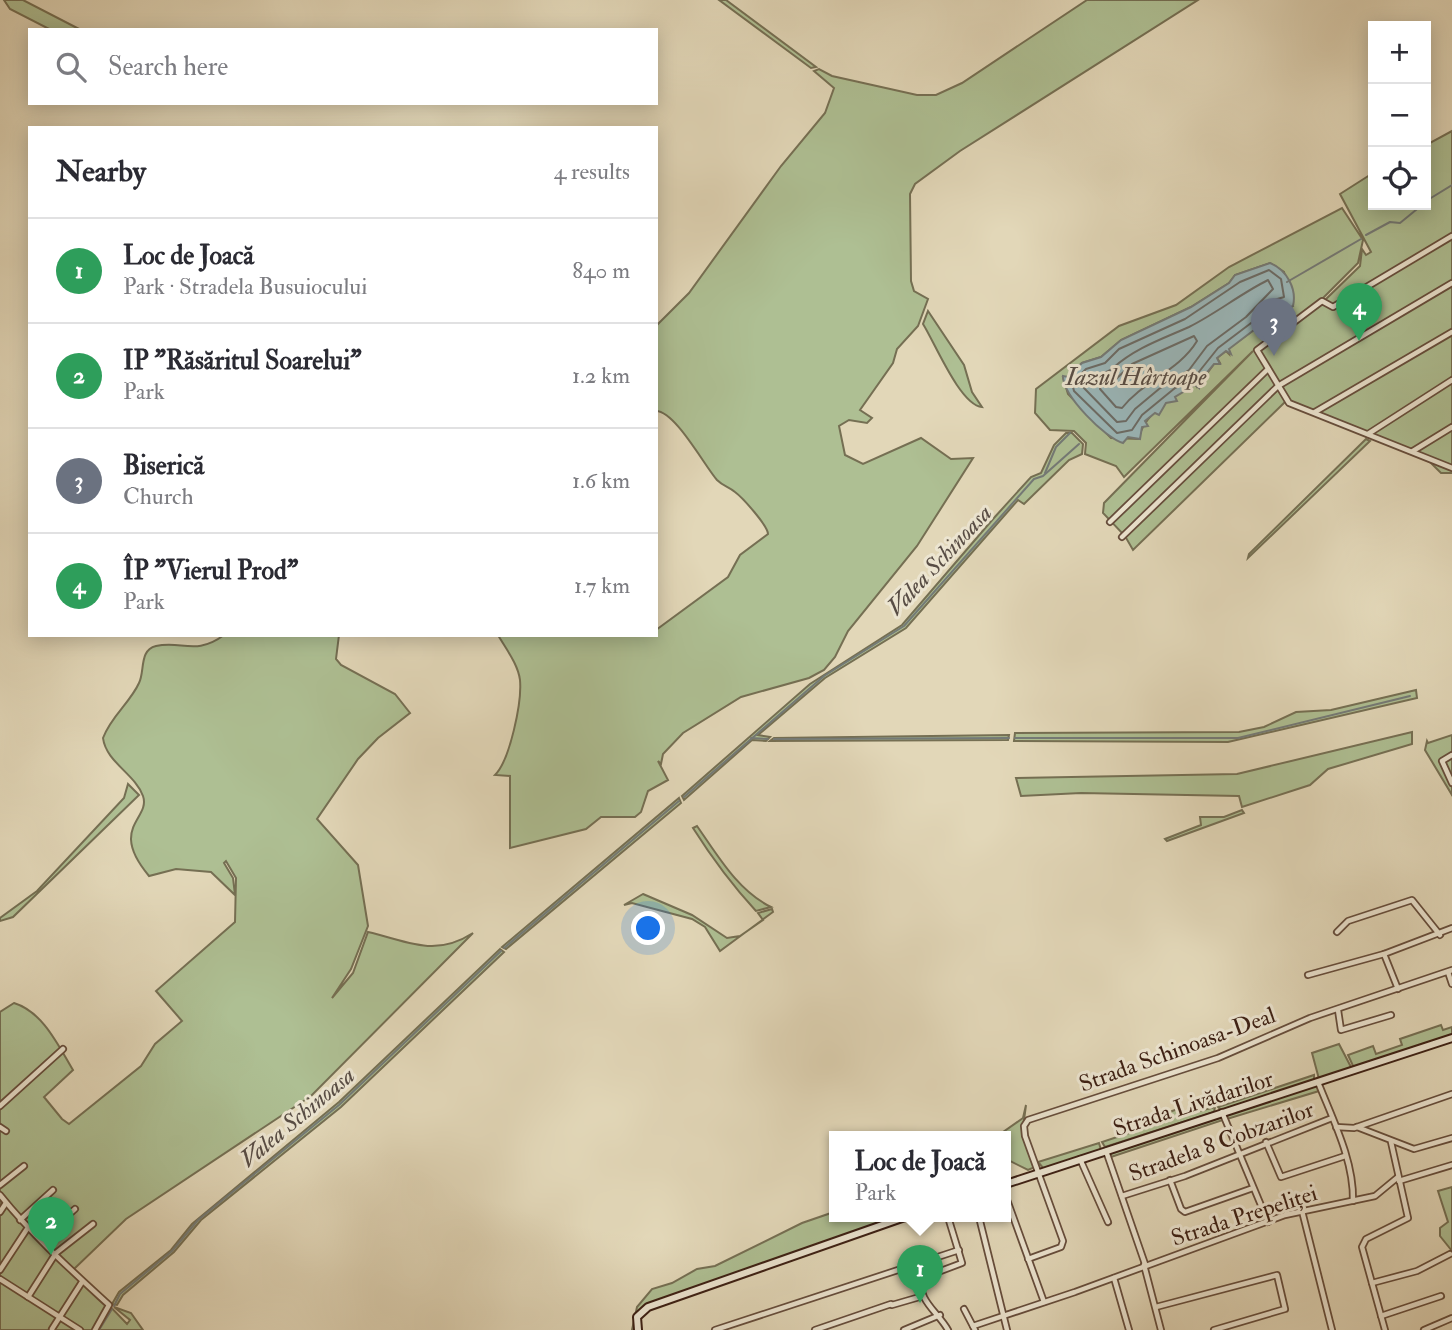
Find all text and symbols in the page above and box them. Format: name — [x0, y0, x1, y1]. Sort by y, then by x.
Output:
map controls — [1368, 21, 1431, 210]
button: + — [1368, 21, 1431, 84]
search box — [28, 28, 658, 105]
icon: search — [52, 48, 90, 86]
text: Search here — [108, 51, 228, 83]
button: − — [1368, 84, 1431, 147]
button: locate — [1368, 147, 1431, 210]
text: Nearby — [56, 153, 146, 190]
text: 4 results — [554, 157, 630, 186]
text: Loc de Joacă — [123, 240, 254, 272]
text: 1 — [75, 256, 83, 285]
text: 840 m — [572, 256, 630, 285]
text: Park · Stradela Busuiocului — [123, 272, 367, 301]
pin: 4 — [1336, 283, 1382, 341]
pin: 3 — [1251, 298, 1297, 356]
text: IP "Răsăritul Soarelui" — [123, 345, 362, 377]
text: 2 — [73, 361, 85, 390]
text: 1.2 km — [572, 361, 630, 390]
water label: Iazul Hârtoape — [1064, 362, 1207, 393]
text: Park — [123, 377, 165, 406]
text: Biserică — [123, 450, 204, 482]
text: 3 — [75, 466, 83, 495]
text: 1.6 km — [572, 466, 630, 495]
text: Church — [123, 482, 193, 511]
water label: Valea Schinoasa — [880, 498, 999, 623]
text: ÎP "Vierul Prod" — [123, 555, 298, 587]
text: 4 — [73, 571, 85, 600]
text: 1.7 km — [574, 571, 630, 600]
text: Park — [123, 587, 165, 616]
your location — [631, 911, 665, 945]
street label: Strada Schinoasa-Deal — [1075, 1000, 1280, 1099]
water label: Valea Schinoasa — [233, 1060, 361, 1175]
street label: Strada Livădarilor — [1109, 1064, 1277, 1143]
street label: Stradela 8 Cobzarilor — [1125, 1094, 1318, 1188]
popup — [829, 1131, 1011, 1222]
text: Loc de Joacă — [855, 1146, 985, 1178]
text: Park — [855, 1178, 896, 1207]
street label: Strada Prepeliței — [1168, 1178, 1321, 1254]
pin: 2 — [28, 1197, 74, 1255]
pin: 1 — [897, 1245, 943, 1303]

